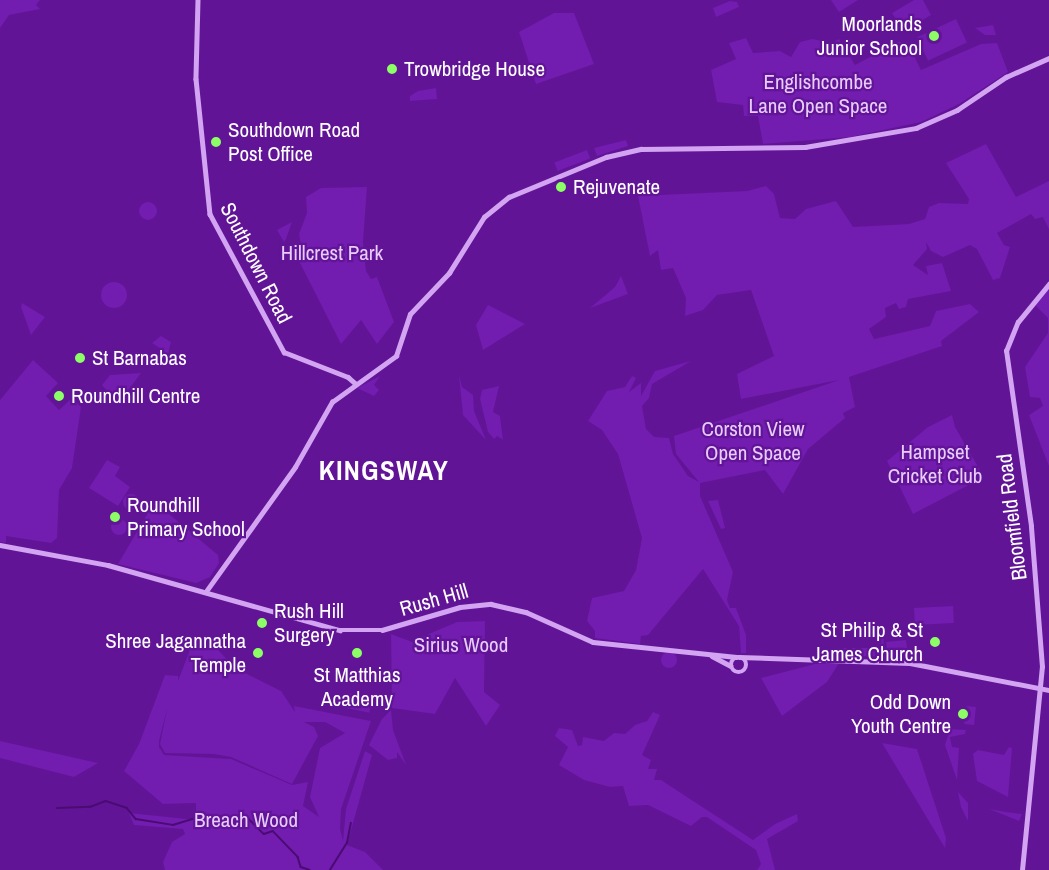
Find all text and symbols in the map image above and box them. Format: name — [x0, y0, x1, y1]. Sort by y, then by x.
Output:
place label: Moorlands Junior School — [817, 11, 922, 61]
marker: Moorlands Junior School — [927, 29, 941, 43]
place label: Trowbridge House — [404, 56, 545, 82]
marker: Trowbridge House — [385, 62, 399, 76]
park label: Englishcombe Lane Open Space — [749, 69, 887, 119]
place label: Southdown Road Post Office — [228, 117, 360, 167]
marker: Southdown Road Post Office — [209, 135, 223, 149]
place label: Rejuvenate — [573, 174, 660, 200]
marker: Rejuvenate — [554, 180, 568, 194]
street label: Southdown Road — [215, 198, 297, 328]
park label: Hillcrest Park — [281, 240, 383, 266]
place label: St Barnabas — [92, 345, 187, 371]
marker: St Barnabas — [73, 351, 87, 365]
place label: Roundhill Centre — [71, 383, 200, 409]
marker: Roundhill Centre — [52, 389, 66, 403]
park label: Corston View Open Space — [701, 416, 805, 466]
park label: Hampset Cricket Club — [888, 439, 982, 489]
street label: Bloomfield Road — [992, 452, 1032, 582]
district label: KINGSWAY — [319, 455, 449, 487]
place label: Roundhill Primary School — [127, 492, 245, 542]
marker: Roundhill Primary School — [108, 510, 122, 524]
street label: Rush Hill — [397, 578, 471, 622]
place label: Rush Hill Surgery — [274, 598, 344, 648]
marker: Rush Hill Surgery — [255, 616, 269, 630]
place label: St Philip & St James Church — [812, 617, 923, 667]
place label: Shree Jagannatha Temple — [105, 628, 246, 678]
park label: Sirius Wood — [414, 632, 508, 658]
marker: St Philip & St James Church — [928, 635, 942, 649]
marker: Shree Jagannatha Temple — [251, 646, 265, 660]
marker: St Matthias Academy — [350, 646, 364, 660]
place label: St Matthias Academy — [313, 662, 401, 712]
place label: Odd Down Youth Centre — [851, 689, 951, 739]
marker: Odd Down Youth Centre — [956, 707, 970, 721]
park label: Breach Wood — [194, 807, 298, 833]

